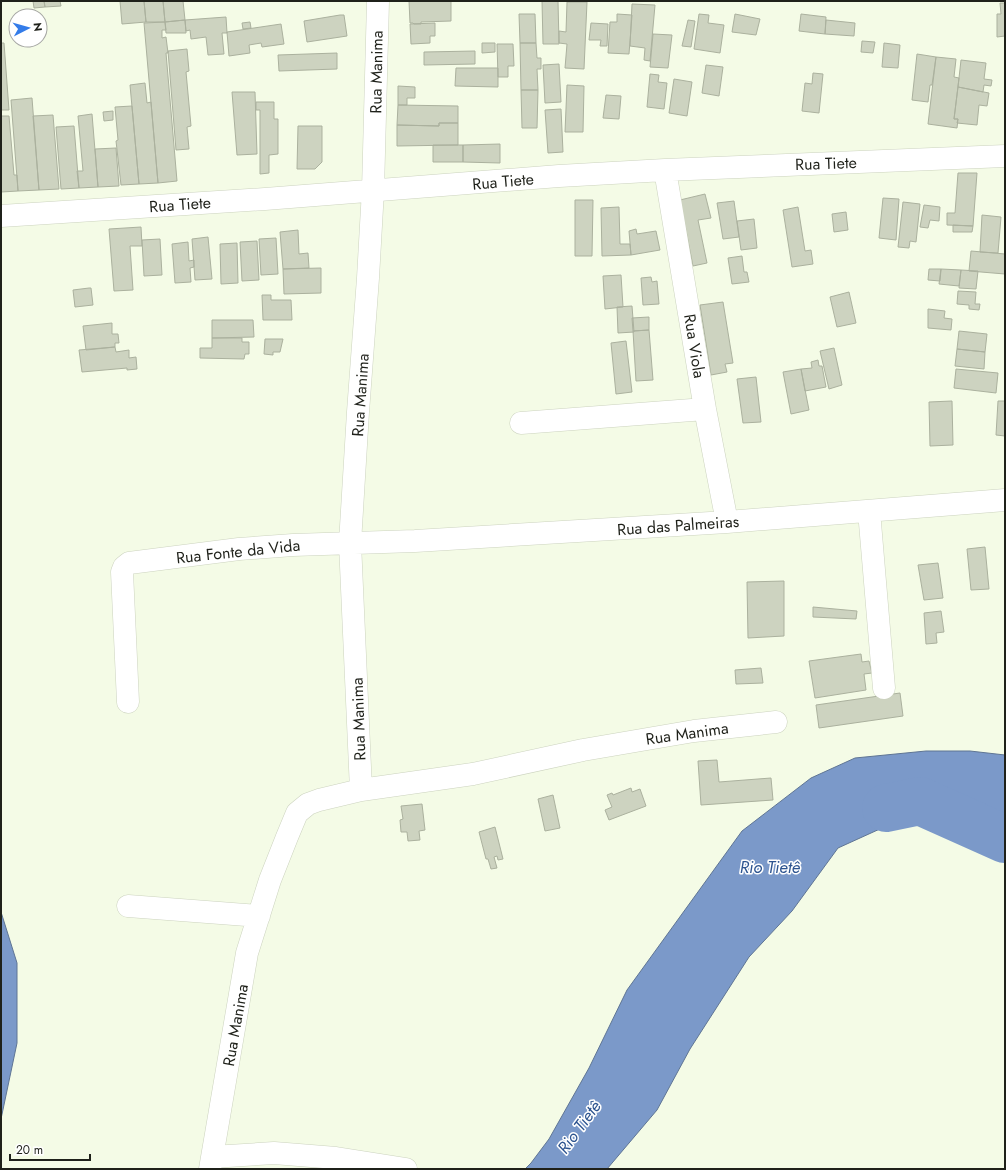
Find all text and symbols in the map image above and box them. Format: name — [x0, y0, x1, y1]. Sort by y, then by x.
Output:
north arrow — [8, 8, 48, 48]
text: N — [30, 22, 46, 32]
street label: Rua Manima — [364, 30, 389, 114]
street label: Rua Tiete — [795, 151, 857, 176]
street label: Rua Tiete — [471, 167, 535, 196]
street label: Rua Tiete — [148, 191, 212, 218]
street label: Rua Viola — [678, 312, 711, 380]
street label: Rua Manima — [346, 353, 375, 437]
street label: Rua das Palmeiras — [616, 510, 740, 541]
street label: Rua Fonte da Vida — [175, 534, 301, 569]
street label: Rua Manima — [346, 677, 371, 761]
street label: Rua Manima — [644, 716, 730, 751]
water label: Rio Tietê — [740, 855, 801, 879]
street label: Rua Manima — [217, 982, 254, 1068]
water label: Rio Tietê — [551, 1095, 607, 1159]
scale bar — [10, 1136, 90, 1162]
text: 20 m — [16, 1141, 43, 1159]

